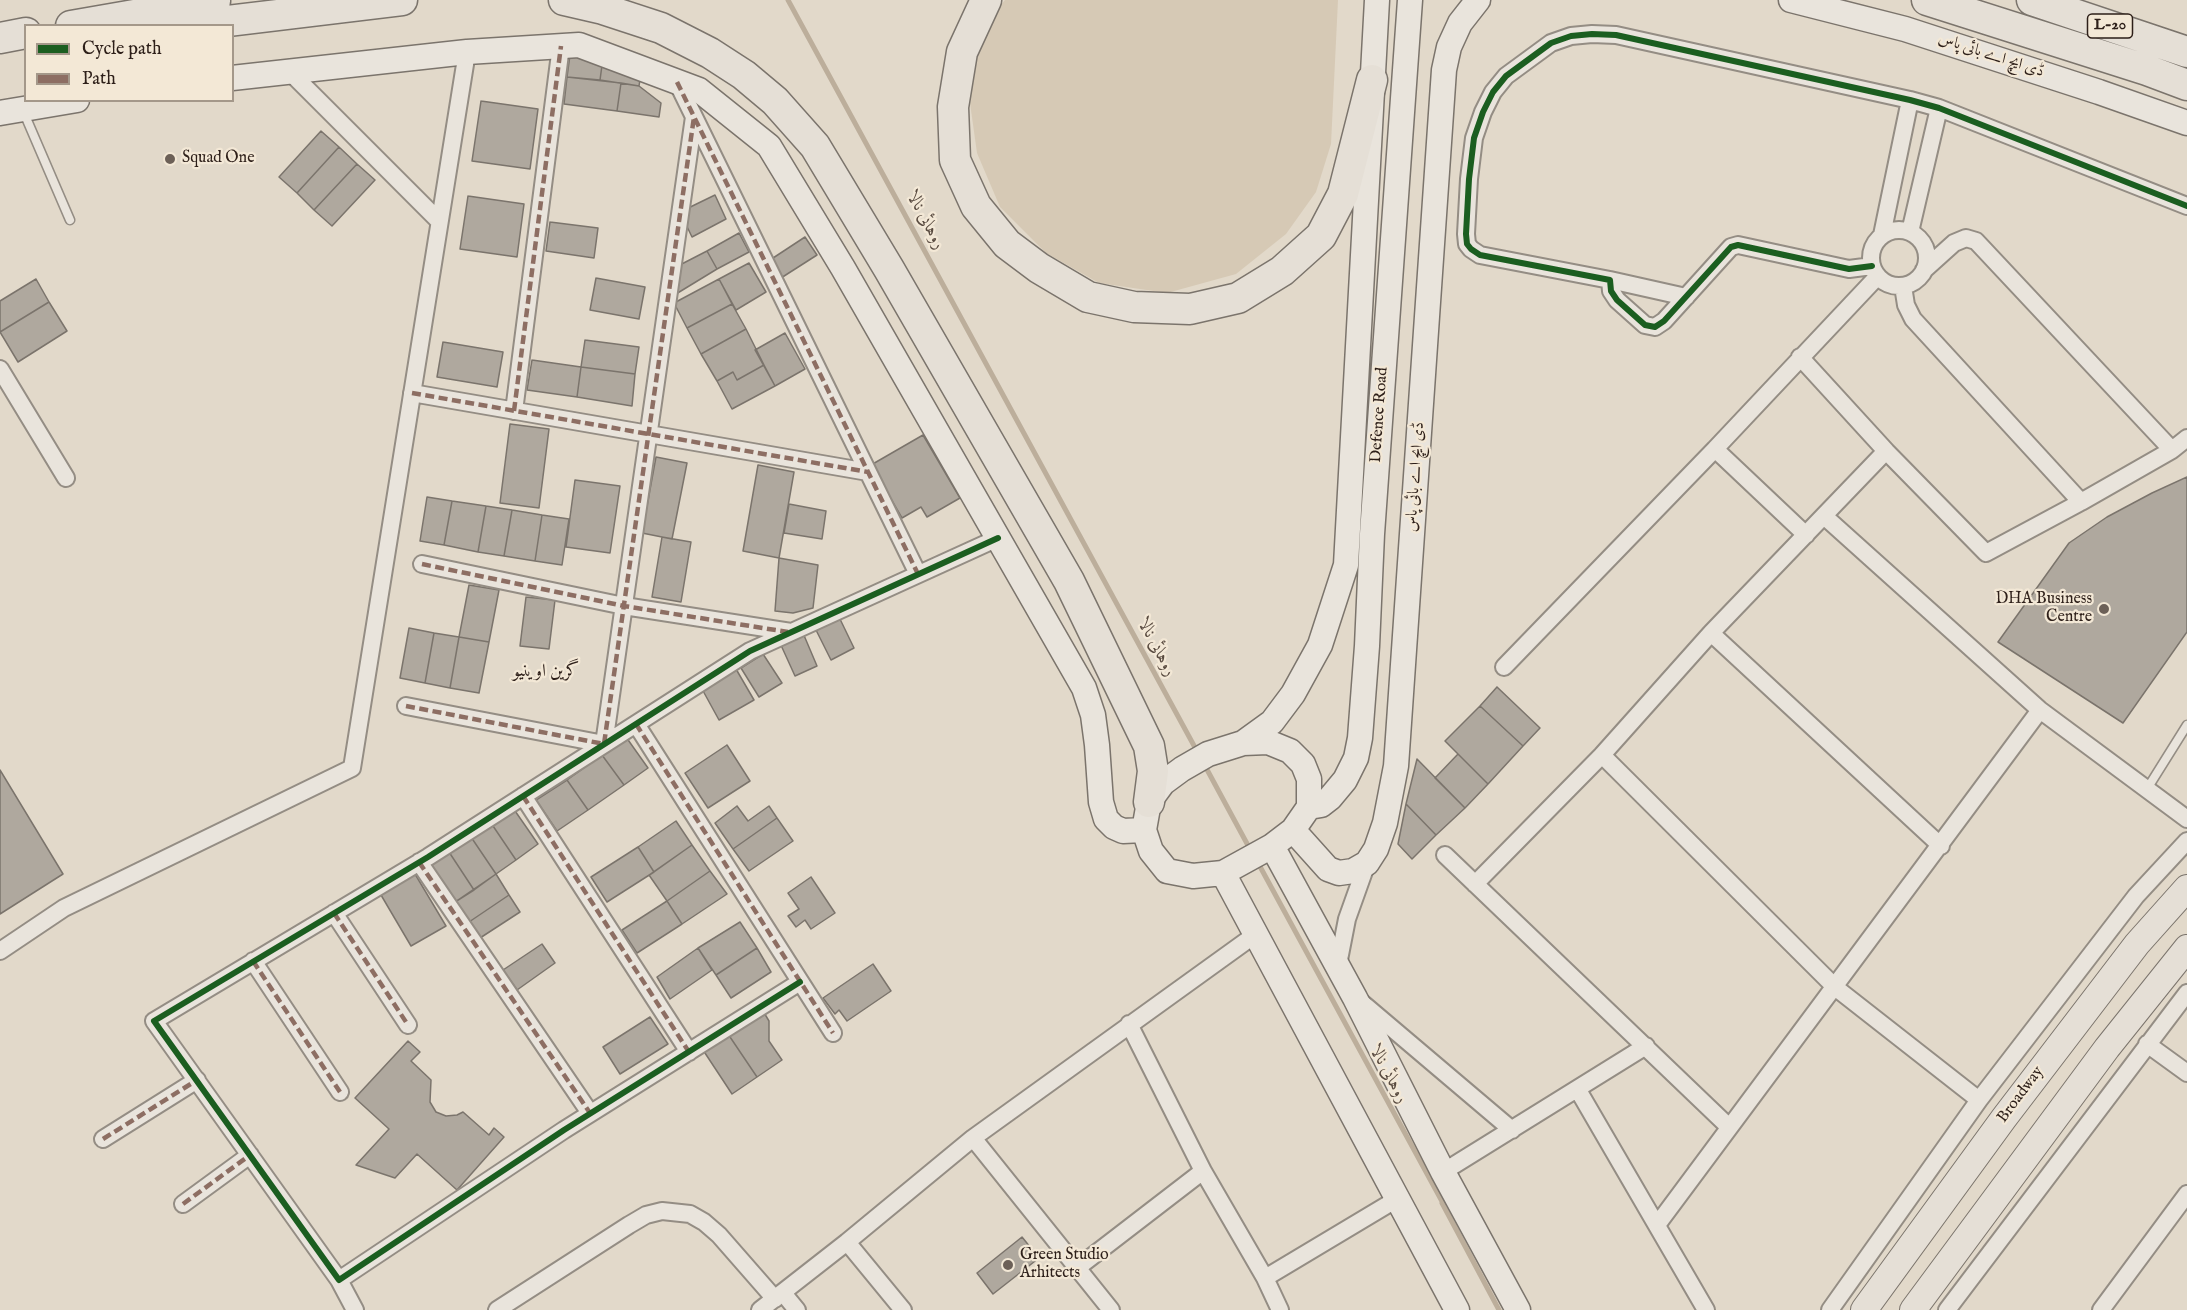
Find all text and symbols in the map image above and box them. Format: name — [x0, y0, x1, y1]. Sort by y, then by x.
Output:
road number: L-20 — [2088, 14, 2132, 38]
legend — [24, 24, 234, 102]
street label: ڈی ایچ اے بائی پاس — [1936, 30, 2046, 82]
text: Cycle path — [82, 38, 162, 61]
text: Path — [82, 68, 116, 91]
place label: Squad One — [182, 149, 254, 169]
marker: Squad One — [163, 152, 177, 166]
water label: روہائی نالا — [901, 188, 949, 254]
street label: Defence Road — [1367, 367, 1393, 463]
street label: ڈی ایچ اے بائی پاس — [1403, 421, 1429, 533]
place label: DHA Business Centre — [1995, 590, 2092, 628]
marker: DHA Business Centre — [2097, 602, 2111, 616]
water label: روہائی نالا — [1132, 615, 1180, 681]
district label: گرین اوینیو — [513, 661, 579, 683]
water label: روہائی نالا — [1364, 1042, 1412, 1108]
street label: Broadway — [1994, 1063, 2048, 1127]
place label: Green Studio Arhitects — [1020, 1246, 1109, 1284]
marker: Green Studio Arhitects — [1001, 1258, 1015, 1272]

